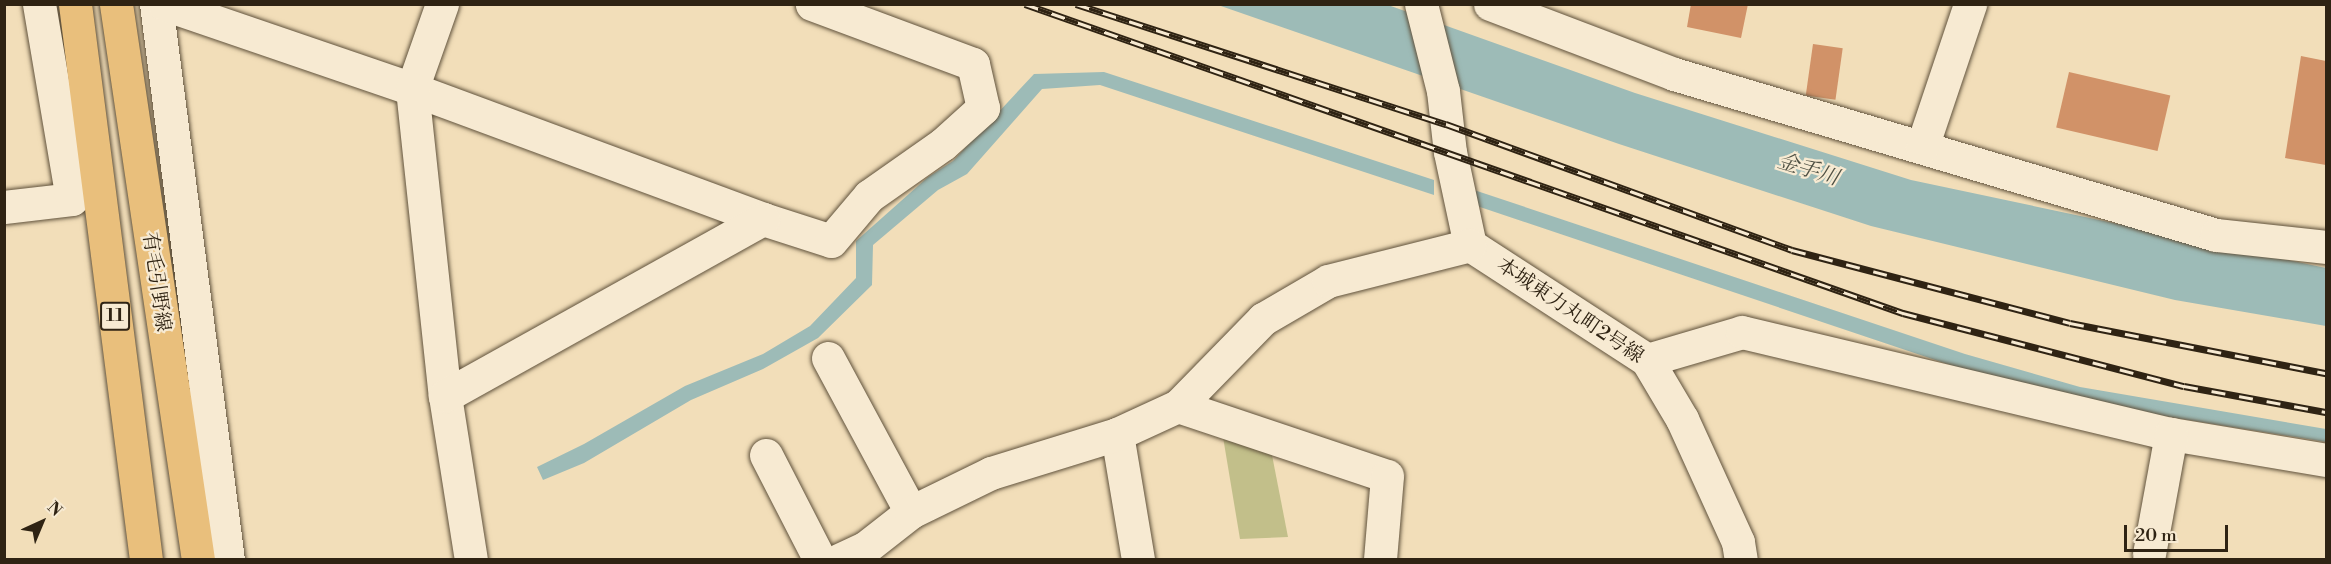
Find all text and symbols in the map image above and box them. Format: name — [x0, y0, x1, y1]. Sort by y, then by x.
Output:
water label: 金手川 — [1774, 149, 1842, 191]
street label: 有毛引野線 — [137, 231, 175, 333]
street label: 本城東力丸町2号線 — [1492, 253, 1648, 369]
road number: 11 — [100, 301, 130, 331]
north arrow — [12, 492, 72, 552]
text: N — [43, 497, 66, 521]
scale bar — [2127, 513, 2230, 551]
text: 20 m — [2135, 524, 2177, 547]

